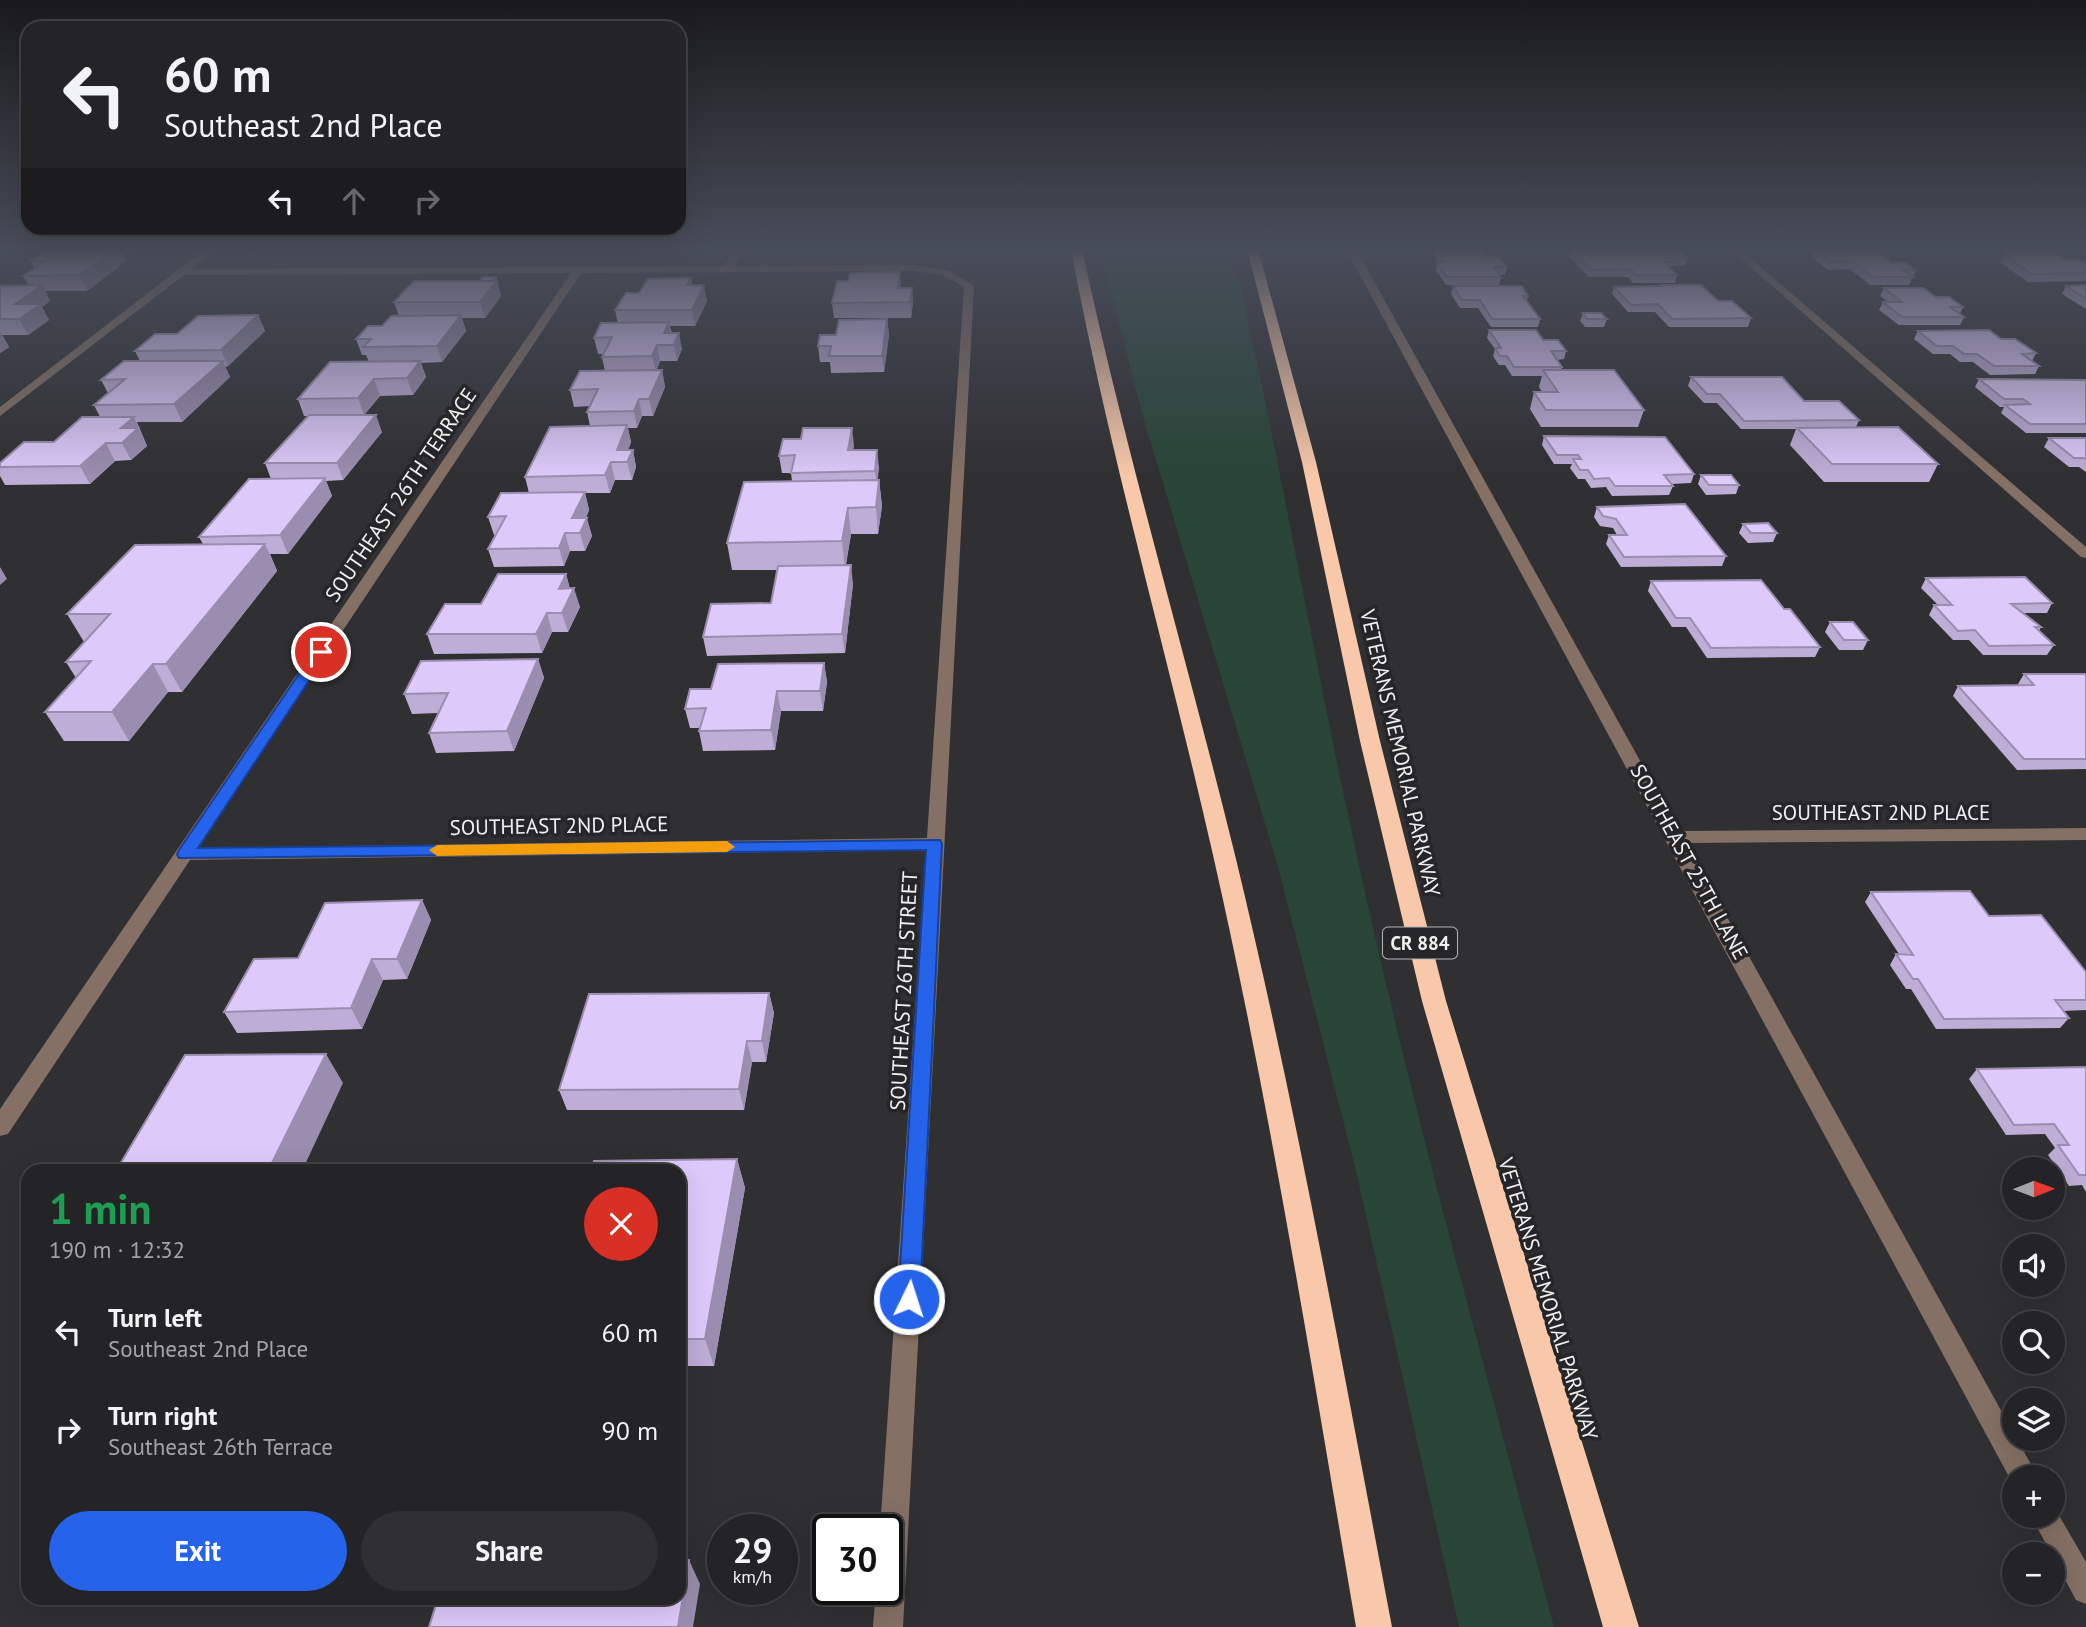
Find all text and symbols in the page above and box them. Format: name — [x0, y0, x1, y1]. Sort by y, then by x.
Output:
text: 60 m — [164, 42, 271, 106]
icon: left — [49, 49, 140, 140]
text: Southeast 2nd Place — [164, 104, 443, 146]
icon: left — [262, 182, 300, 220]
icon: ahead — [335, 182, 373, 220]
icon: right — [408, 182, 446, 220]
street label: SOUTHEAST 26TH TERRACE — [319, 383, 482, 607]
street label: VETERANS MEMORIAL PARKWAY — [1354, 606, 1447, 899]
pin — [291, 622, 351, 682]
icon: arrive — [302, 633, 340, 671]
street label: SOUTHEAST 25TH LANE — [1625, 759, 1754, 964]
street label: SOUTHEAST 2ND PLACE — [1772, 799, 1990, 826]
street label: SOUTHEAST 2ND PLACE — [449, 810, 669, 841]
street label: SOUTHEAST 26TH STREET — [884, 870, 923, 1111]
road number: CR 884 — [1383, 928, 1457, 959]
street label: VETERANS MEMORIAL PARKWAY — [1492, 1153, 1604, 1444]
north arrow — [2002, 1157, 2065, 1220]
map controls — [2002, 1157, 2065, 1605]
text: 1 min — [49, 1181, 151, 1236]
button: close — [584, 1187, 658, 1261]
button: sound — [2002, 1234, 2065, 1297]
text: 190 m · 12:32 — [49, 1235, 185, 1264]
position arrow — [872, 1262, 946, 1336]
text: Turn left — [108, 1301, 202, 1334]
button: search — [2002, 1311, 2065, 1374]
icon: left — [49, 1313, 87, 1351]
text: 60 m — [602, 1316, 658, 1349]
text: Southeast 2nd Place — [108, 1334, 308, 1363]
button: layers — [2002, 1388, 2065, 1451]
text: Turn right — [108, 1399, 217, 1432]
icon: right — [49, 1411, 87, 1449]
text: 90 m — [602, 1414, 658, 1447]
text: Southeast 26th Terrace — [108, 1432, 333, 1461]
button: + — [2002, 1465, 2065, 1528]
button: Exit — [49, 1511, 347, 1591]
button: Share — [361, 1511, 658, 1591]
speed limit sign: 30 — [812, 1514, 903, 1605]
text: 29 — [733, 1527, 772, 1573]
button: − — [2002, 1542, 2065, 1605]
text: km/h — [733, 1565, 772, 1588]

